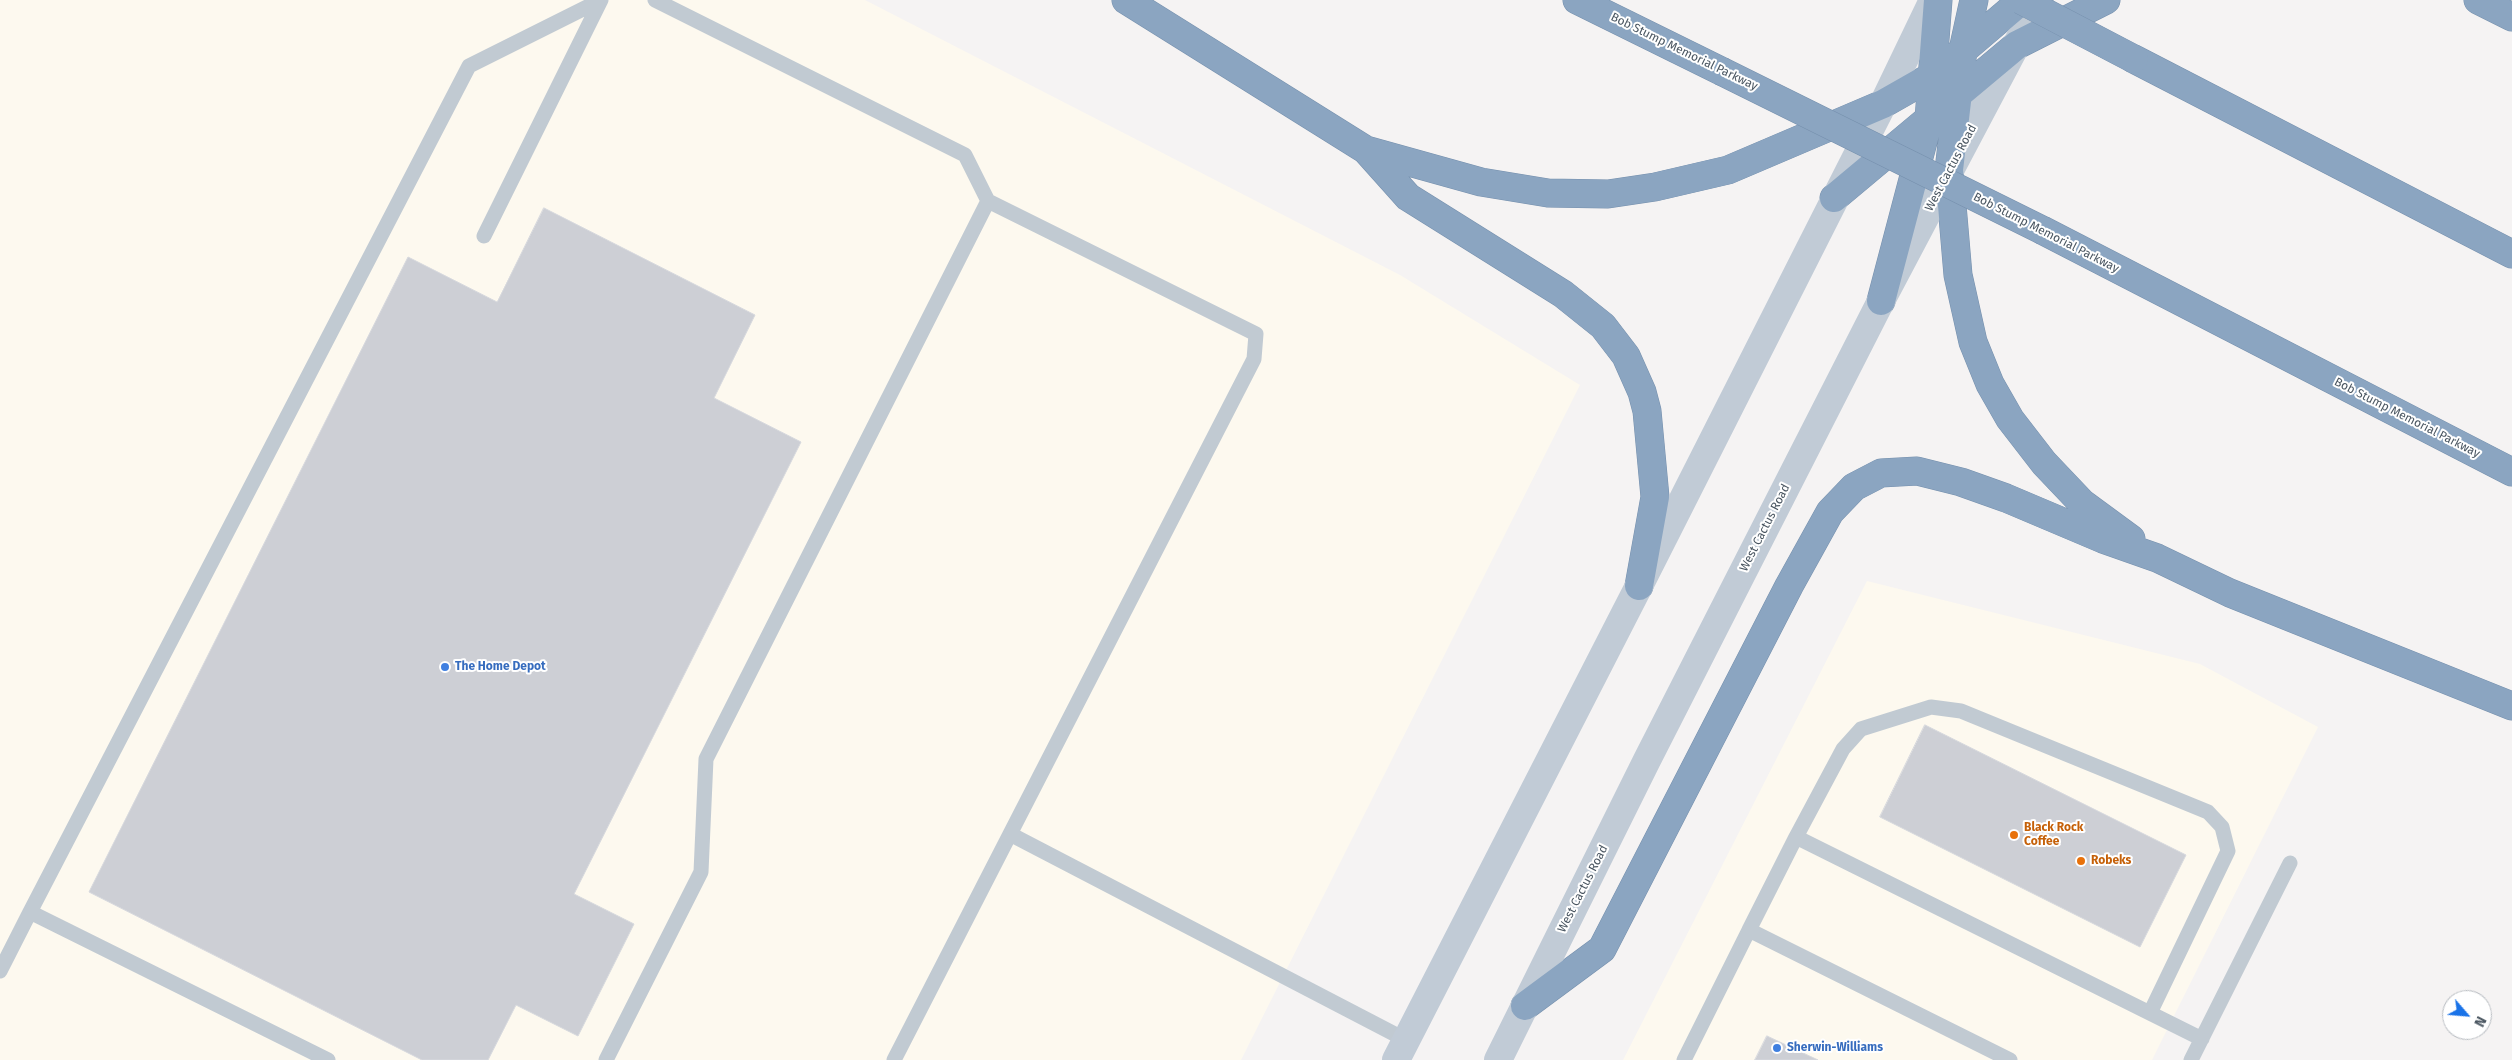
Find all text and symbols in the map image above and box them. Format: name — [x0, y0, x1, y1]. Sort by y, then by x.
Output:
street label: Bob Stump Memorial Parkway — [1608, 10, 1760, 94]
street label: West Cactus Road — [1922, 122, 1980, 214]
street label: Bob Stump Memorial Parkway — [1971, 190, 2121, 276]
street label: Bob Stump Memorial Parkway — [2332, 375, 2482, 461]
street label: West Cactus Road — [1737, 482, 1793, 574]
place label: The Home Depot — [455, 660, 546, 674]
marker: The Home Depot — [439, 661, 451, 673]
place label: Black Rock Coffee — [2024, 821, 2083, 849]
marker: Black Rock Coffee — [2008, 829, 2020, 841]
street label: West Cactus Road — [1555, 843, 1611, 935]
place label: Robeks — [2091, 854, 2131, 868]
marker: Robeks — [2075, 855, 2087, 867]
north arrow — [2442, 990, 2492, 1040]
text: N — [2470, 1014, 2490, 1030]
place label: Sherwin-Williams — [1787, 1041, 1883, 1055]
marker: Sherwin-Williams — [1771, 1042, 1783, 1054]

